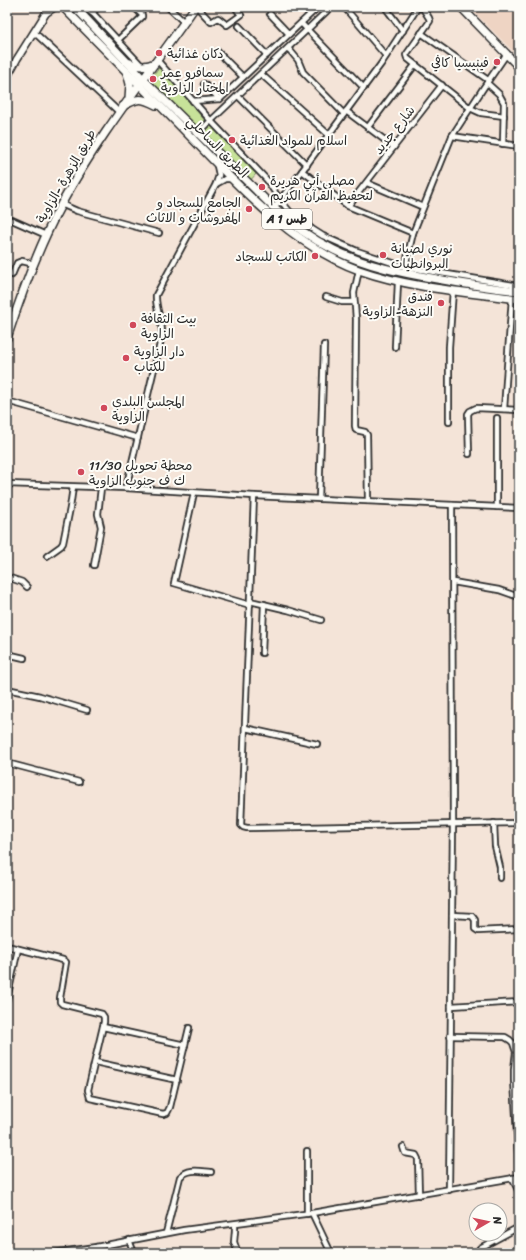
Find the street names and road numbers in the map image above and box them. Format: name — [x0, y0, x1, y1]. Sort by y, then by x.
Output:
street label: شارع جديد — [367, 100, 421, 160]
street label: الطريق الساحلي — [181, 110, 255, 184]
street label: طريق الزهرة -الزاوية — [30, 125, 102, 227]
road number: A 1 طس — [262, 209, 312, 229]

